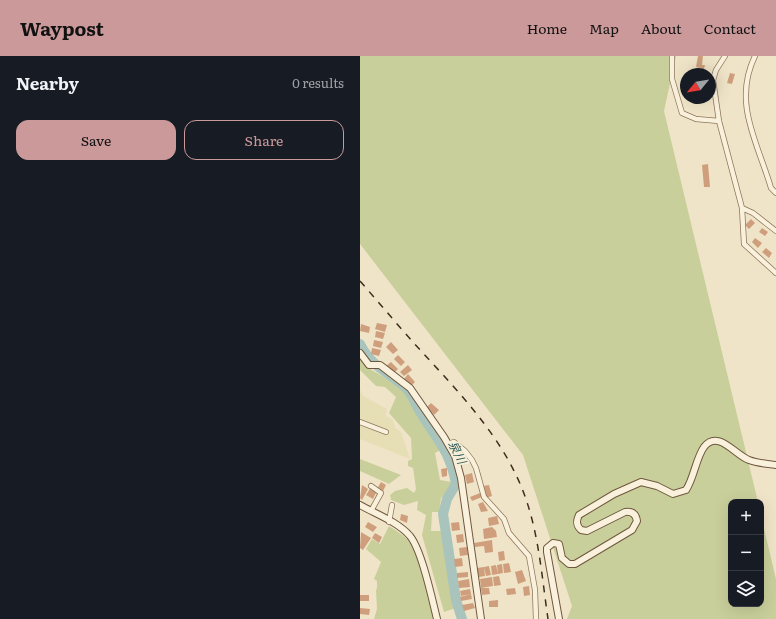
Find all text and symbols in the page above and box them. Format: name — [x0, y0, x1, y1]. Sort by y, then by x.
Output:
text: Waypost — [20, 14, 104, 42]
text: Home — [527, 18, 567, 38]
text: Map — [589, 18, 619, 38]
text: About — [641, 18, 682, 38]
text: Contact — [704, 18, 756, 38]
north arrow — [680, 68, 716, 104]
text: Nearby — [16, 70, 79, 95]
text: 0 results — [292, 73, 344, 92]
button: Save — [16, 120, 176, 160]
button: Share — [184, 120, 344, 160]
water label: 泉川 — [445, 437, 472, 469]
map controls — [728, 499, 764, 607]
button: + — [728, 499, 764, 535]
button: − — [728, 535, 764, 571]
button: layers — [728, 571, 764, 607]

